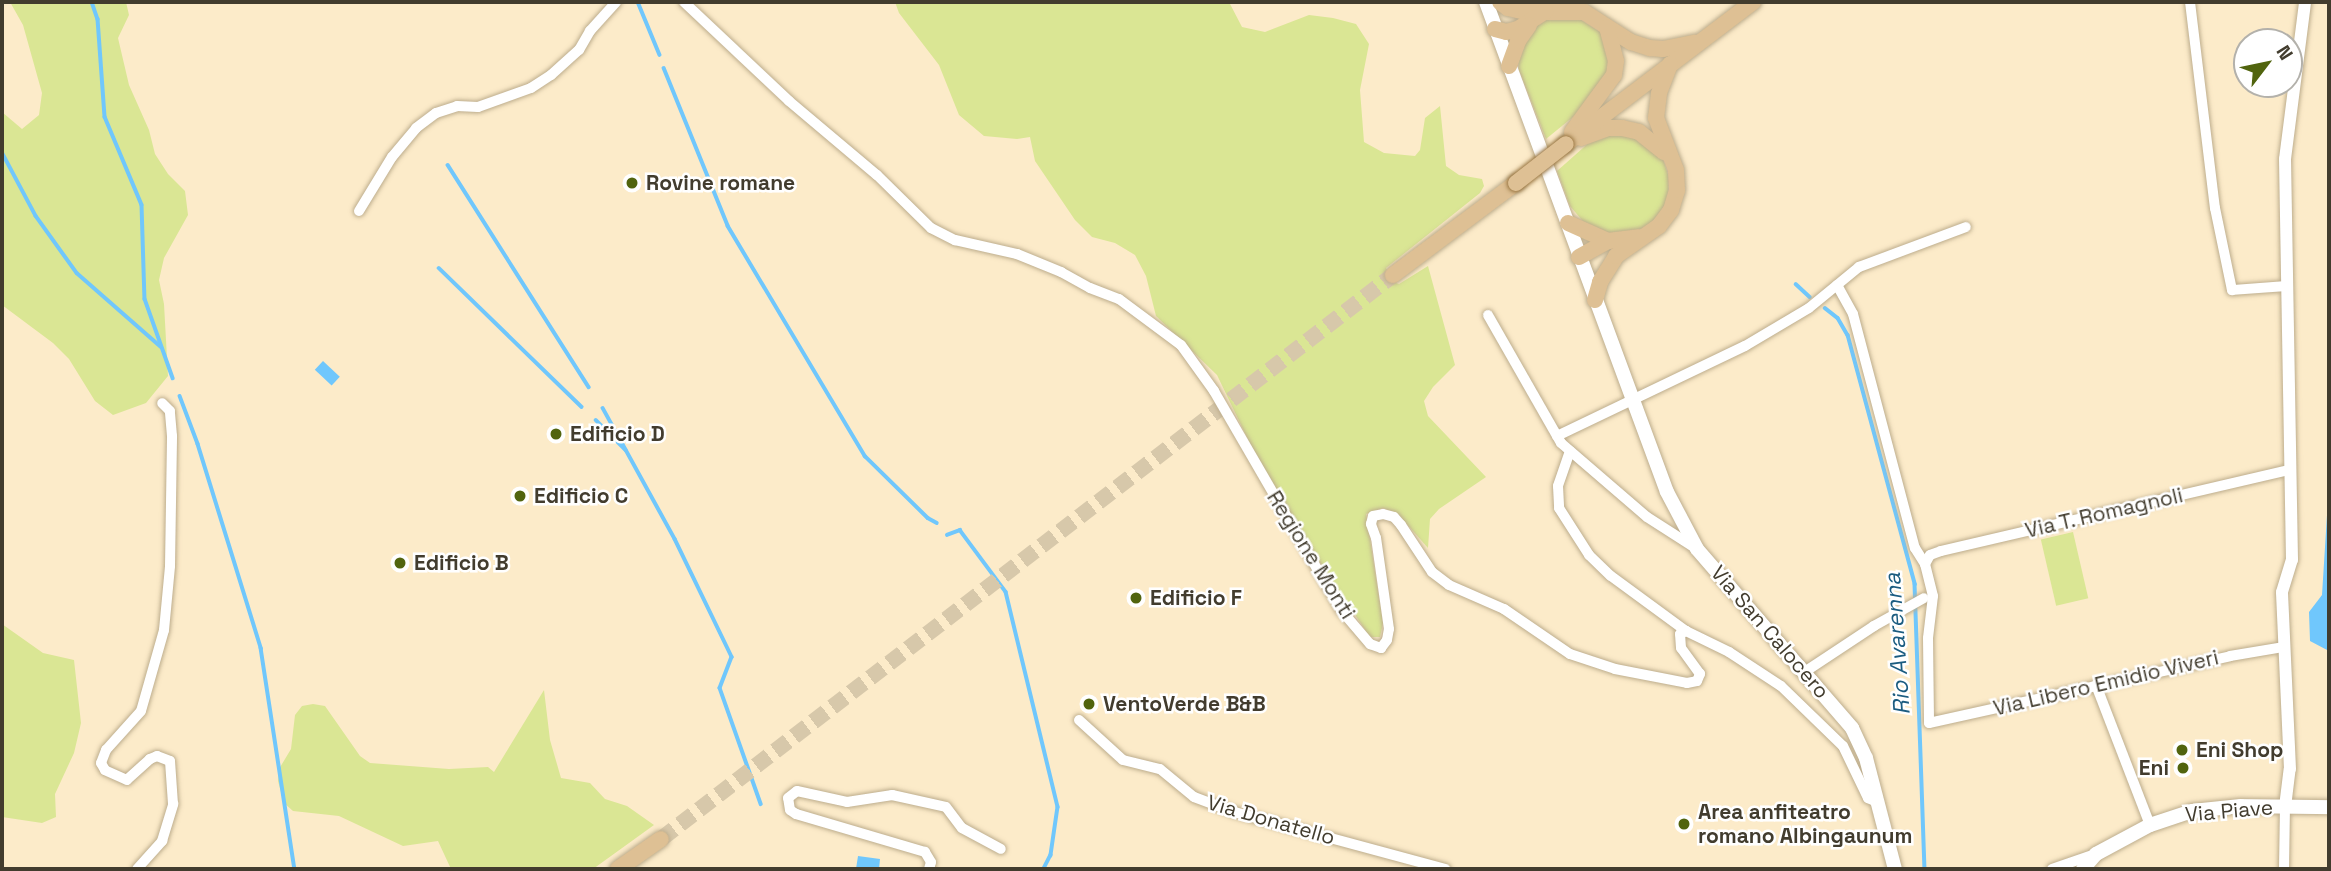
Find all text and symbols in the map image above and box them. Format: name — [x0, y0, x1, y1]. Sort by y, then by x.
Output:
north arrow — [2233, 28, 2303, 98]
text: N — [2271, 41, 2299, 65]
place label: Rovine romane — [646, 170, 795, 196]
marker: Rovine romane — [624, 175, 640, 191]
place label: Edificio D — [570, 421, 665, 447]
marker: Edificio D — [548, 426, 564, 442]
street label: Via T. Romagnoli — [2022, 482, 2186, 544]
place label: Edificio C — [534, 483, 628, 509]
street label: Regione Monti — [1261, 486, 1361, 624]
marker: Edificio C — [512, 488, 528, 504]
place label: Edificio B — [414, 550, 509, 576]
marker: Edificio B — [392, 555, 408, 571]
street label: Via San Calocero — [1705, 560, 1835, 704]
water label: Rio Avarenna — [1878, 572, 1916, 716]
place label: Edificio F — [1150, 585, 1242, 611]
marker: Edificio F — [1128, 590, 1144, 606]
street label: Via Libero Emidio Viveri — [1991, 645, 2221, 721]
place label: VentoVerde B&B — [1103, 691, 1266, 717]
marker: VentoVerde B&B — [1081, 696, 1097, 712]
place label: Eni Shop — [2196, 737, 2283, 763]
marker: Eni Shop — [2174, 742, 2190, 758]
place label: Eni — [2139, 755, 2169, 781]
marker: Eni — [2175, 760, 2191, 776]
street label: Via Donatello — [1204, 790, 1338, 850]
street label: Via Piave — [2184, 795, 2274, 827]
place label: Area anfiteatro romano Albingaunum — [1698, 799, 1913, 849]
marker: Area anfiteatro romano Albingaunum — [1676, 816, 1692, 832]

